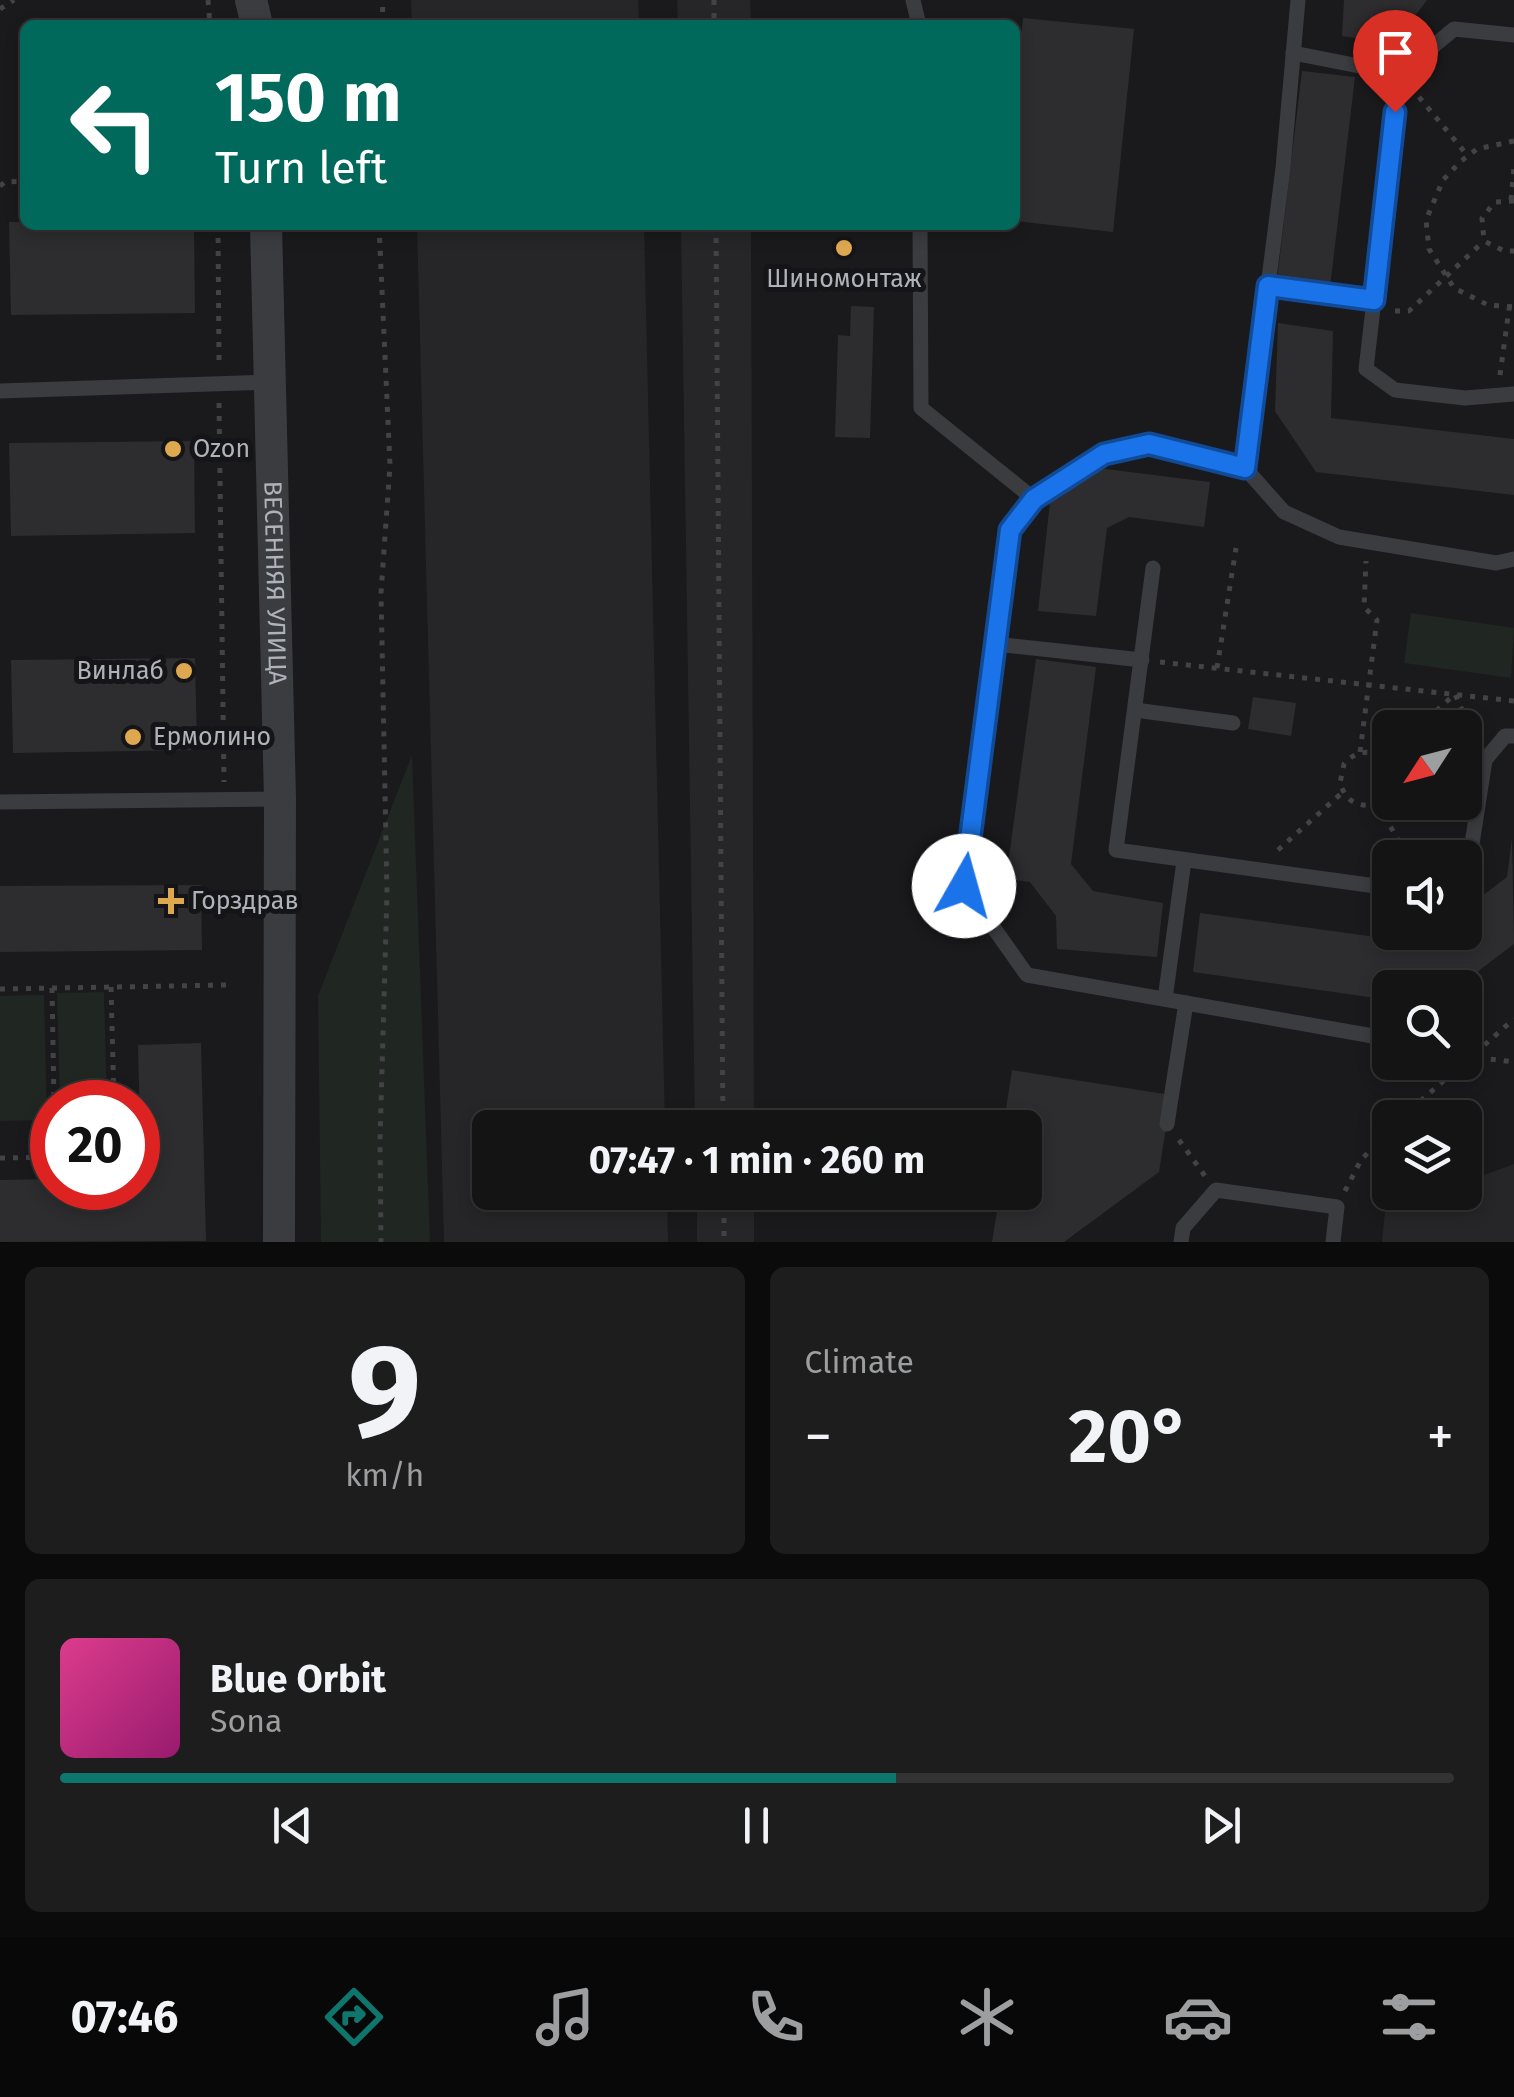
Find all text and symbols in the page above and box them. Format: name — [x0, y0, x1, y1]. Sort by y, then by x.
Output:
pin — [1353, 10, 1438, 113]
icon: arrive — [1368, 25, 1423, 80]
text: 150 m — [215, 56, 402, 140]
icon: left — [50, 60, 180, 190]
text: Turn left — [215, 141, 387, 195]
marker: Шиномонтаж — [833, 237, 855, 259]
place label: Шиномонтаж — [766, 264, 922, 294]
place label: Ozon — [193, 434, 250, 464]
marker: Ozon — [162, 438, 184, 460]
street label: ВЕСЕННЯЯ УЛИЦА — [257, 480, 292, 686]
place label: Винлаб — [76, 656, 164, 686]
marker: Винлаб — [173, 660, 195, 682]
north arrow — [1372, 710, 1482, 820]
map controls — [1372, 710, 1482, 1210]
place label: Ермолино — [153, 722, 271, 752]
marker: Ермолино — [122, 726, 144, 748]
position arrow — [912, 834, 1016, 938]
button: sound — [1372, 840, 1482, 950]
place label: Горздрав — [191, 886, 299, 916]
marker: Горздрав — [160, 890, 182, 912]
button: search — [1372, 970, 1482, 1080]
speed limit sign: 20 — [30, 1080, 160, 1210]
button: layers — [1372, 1100, 1482, 1210]
text: 07:47 · 1 min · 260 m — [589, 1137, 925, 1183]
text: 9 — [348, 1313, 421, 1469]
text: Climate — [805, 1343, 914, 1381]
text: 20° — [1068, 1392, 1190, 1482]
text: − — [805, 1404, 832, 1470]
text: + — [1427, 1404, 1454, 1470]
text: km/h — [345, 1456, 424, 1494]
text: Blue Orbit — [210, 1656, 386, 1702]
text: Sona — [210, 1702, 282, 1740]
icon: previous — [265, 1798, 320, 1853]
icon: pause — [729, 1798, 784, 1853]
icon: next — [1194, 1798, 1249, 1853]
icon: directions — [319, 1982, 389, 2052]
icon: music — [530, 1982, 600, 2052]
icon: phone — [741, 1982, 811, 2052]
icon: climate — [952, 1982, 1022, 2052]
icon: car — [1163, 1982, 1233, 2052]
icon: filters — [1374, 1982, 1444, 2052]
text: 07:46 — [70, 1990, 178, 2044]

